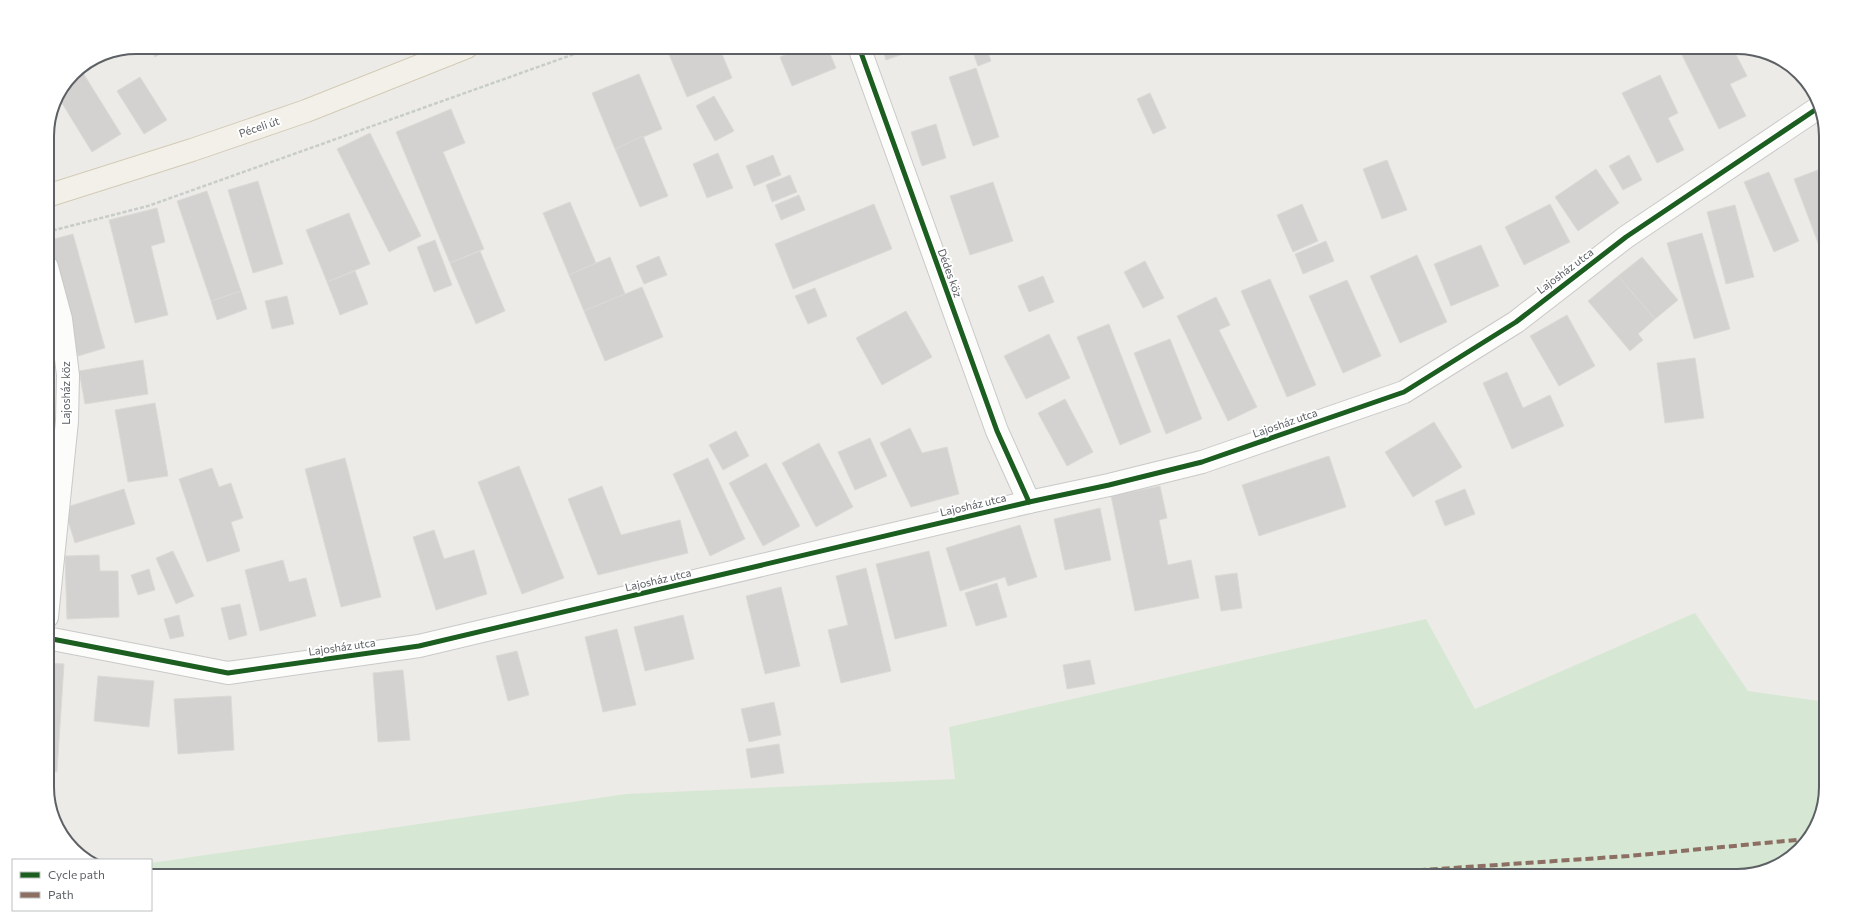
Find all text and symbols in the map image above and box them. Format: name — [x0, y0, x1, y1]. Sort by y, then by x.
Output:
street label: Péceli út — [237, 113, 281, 140]
street label: Lajosház utca — [1534, 245, 1596, 296]
street label: Dédes köz — [936, 247, 965, 299]
street label: Lajosház köz — [59, 361, 72, 425]
street label: Lajosház utca — [1251, 405, 1319, 440]
street label: Lajosház utca — [938, 491, 1007, 518]
street label: Lajosház utca — [623, 566, 692, 593]
street label: Lajosház utca — [308, 635, 376, 658]
legend — [12, 859, 152, 911]
text: Cycle path — [48, 867, 105, 881]
text: Path — [48, 887, 74, 901]

